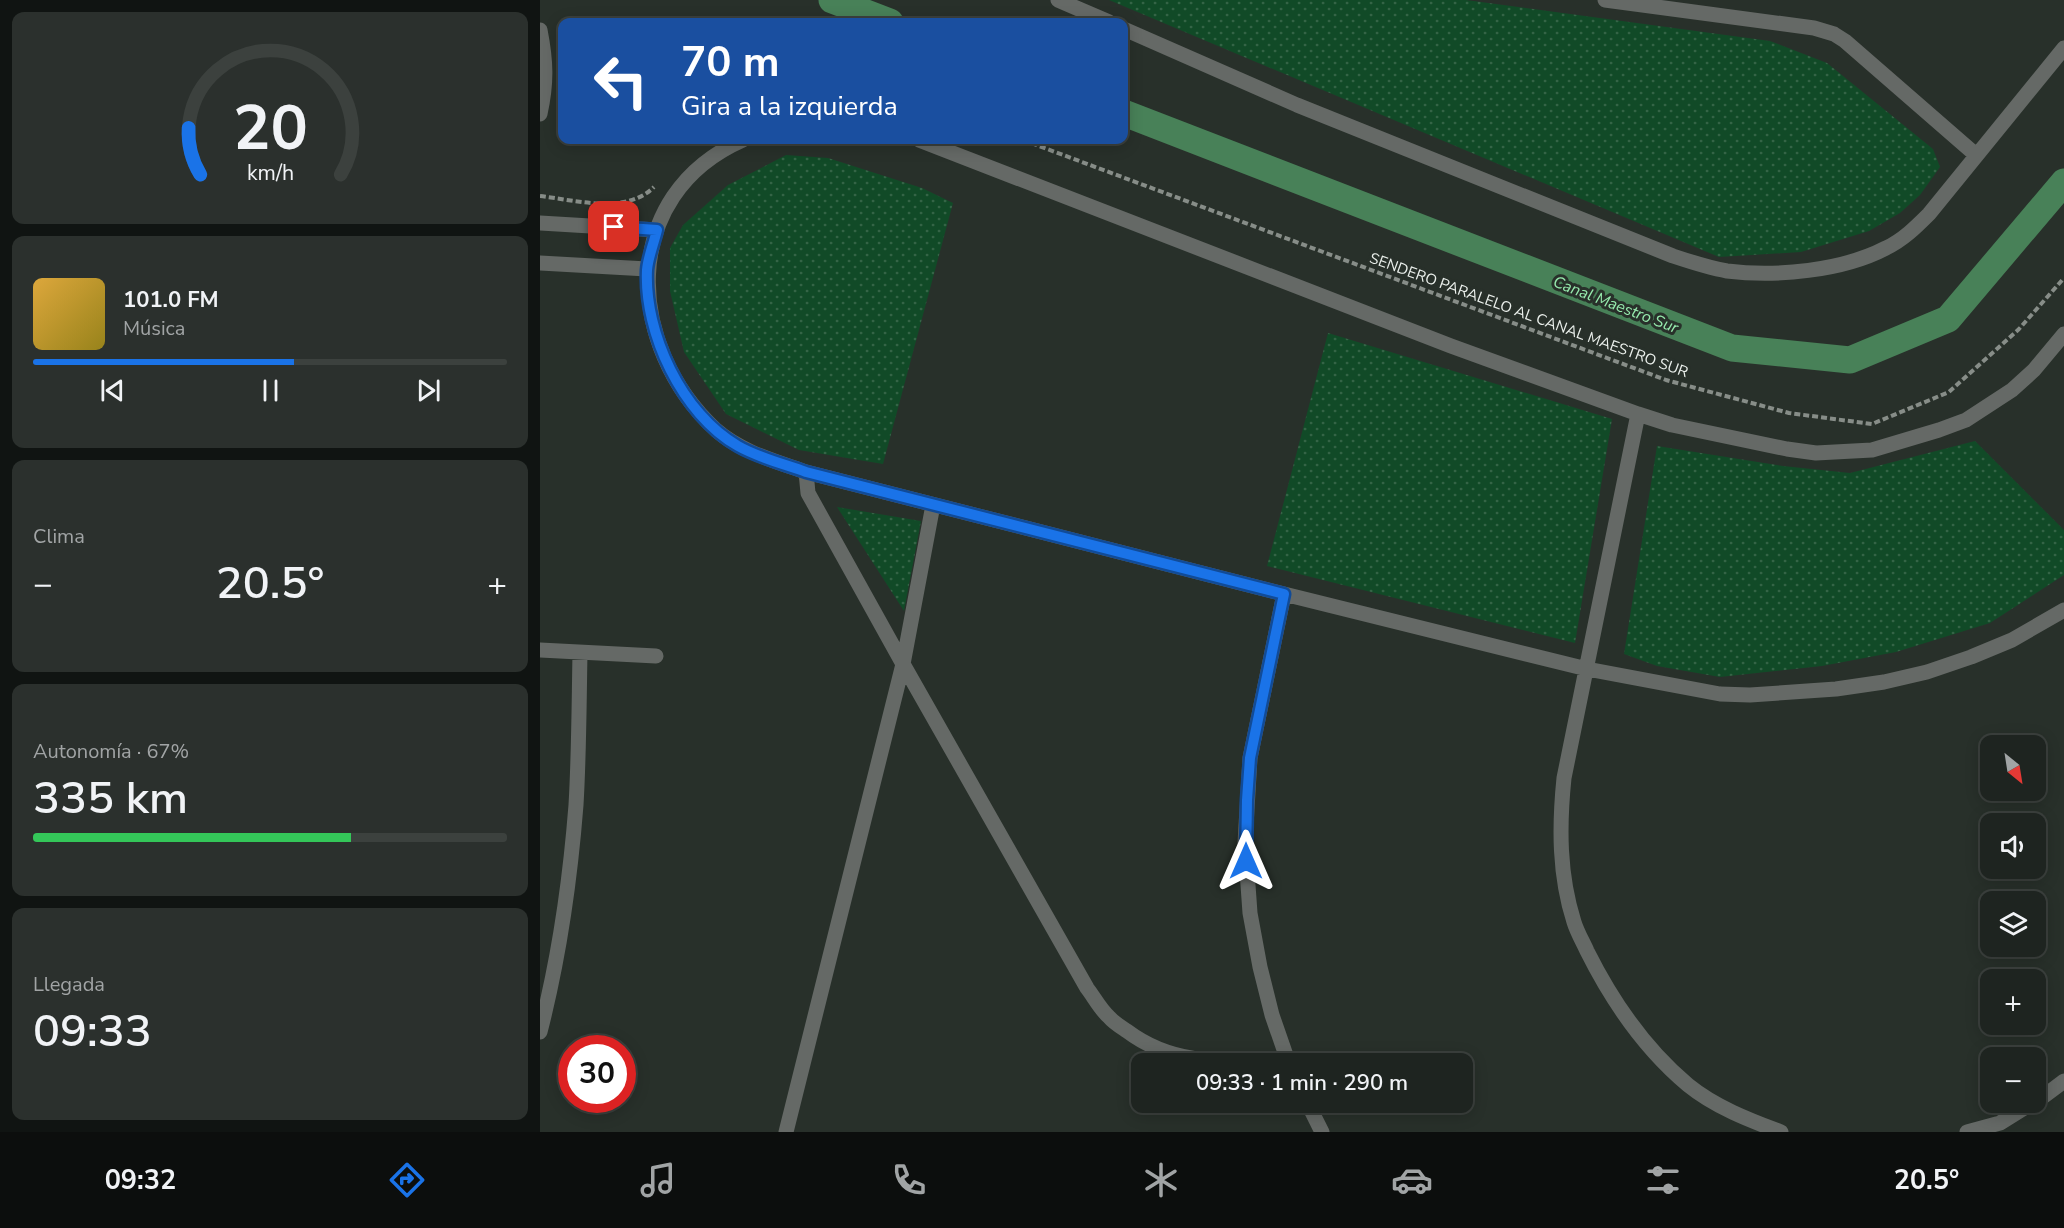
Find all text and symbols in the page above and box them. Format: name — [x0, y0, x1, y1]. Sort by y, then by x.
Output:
text: 70 m — [681, 34, 780, 91]
icon: left — [582, 42, 660, 120]
text: 20 — [233, 86, 307, 171]
text: Gira a la izquierda — [681, 88, 898, 125]
text: km/h — [246, 158, 294, 188]
pin — [588, 201, 639, 252]
icon: arrive — [597, 210, 630, 243]
street label: SENDERO PARALELO AL CANAL MAESTRO SUR — [1367, 248, 1691, 382]
water label: Canal Maestro Sur — [1550, 271, 1683, 339]
text: 101.0 FM — [123, 285, 219, 315]
text: Música — [123, 315, 185, 342]
icon: previous — [96, 374, 129, 407]
icon: pause — [254, 374, 287, 407]
icon: next — [412, 374, 445, 407]
text: Clima — [33, 523, 85, 550]
text: 20.5° — [216, 553, 324, 614]
text: − — [33, 562, 53, 607]
text: + — [487, 562, 507, 607]
north arrow — [1980, 735, 2046, 801]
map controls — [1980, 735, 2046, 1113]
text: Autonomía · 67% — [33, 738, 189, 765]
text: 335 km — [33, 768, 188, 829]
button: sound — [1980, 813, 2046, 879]
position arrow — [1214, 829, 1278, 893]
button: layers — [1980, 891, 2046, 957]
button: + — [1980, 969, 2046, 1035]
text: Llegada — [33, 971, 105, 998]
text: 09:33 — [33, 1001, 152, 1062]
speed limit sign: 30 — [558, 1035, 636, 1113]
button: − — [1980, 1047, 2046, 1113]
text: 09:33 · 1 min · 290 m — [1196, 1068, 1408, 1098]
icon: directions — [386, 1159, 428, 1201]
icon: music — [637, 1159, 679, 1201]
icon: phone — [888, 1159, 930, 1201]
icon: climate — [1140, 1159, 1182, 1201]
icon: car — [1391, 1159, 1433, 1201]
icon: filters — [1642, 1159, 1684, 1201]
text: 09:32 — [105, 1162, 176, 1199]
text: 20.5° — [1894, 1162, 1959, 1199]

